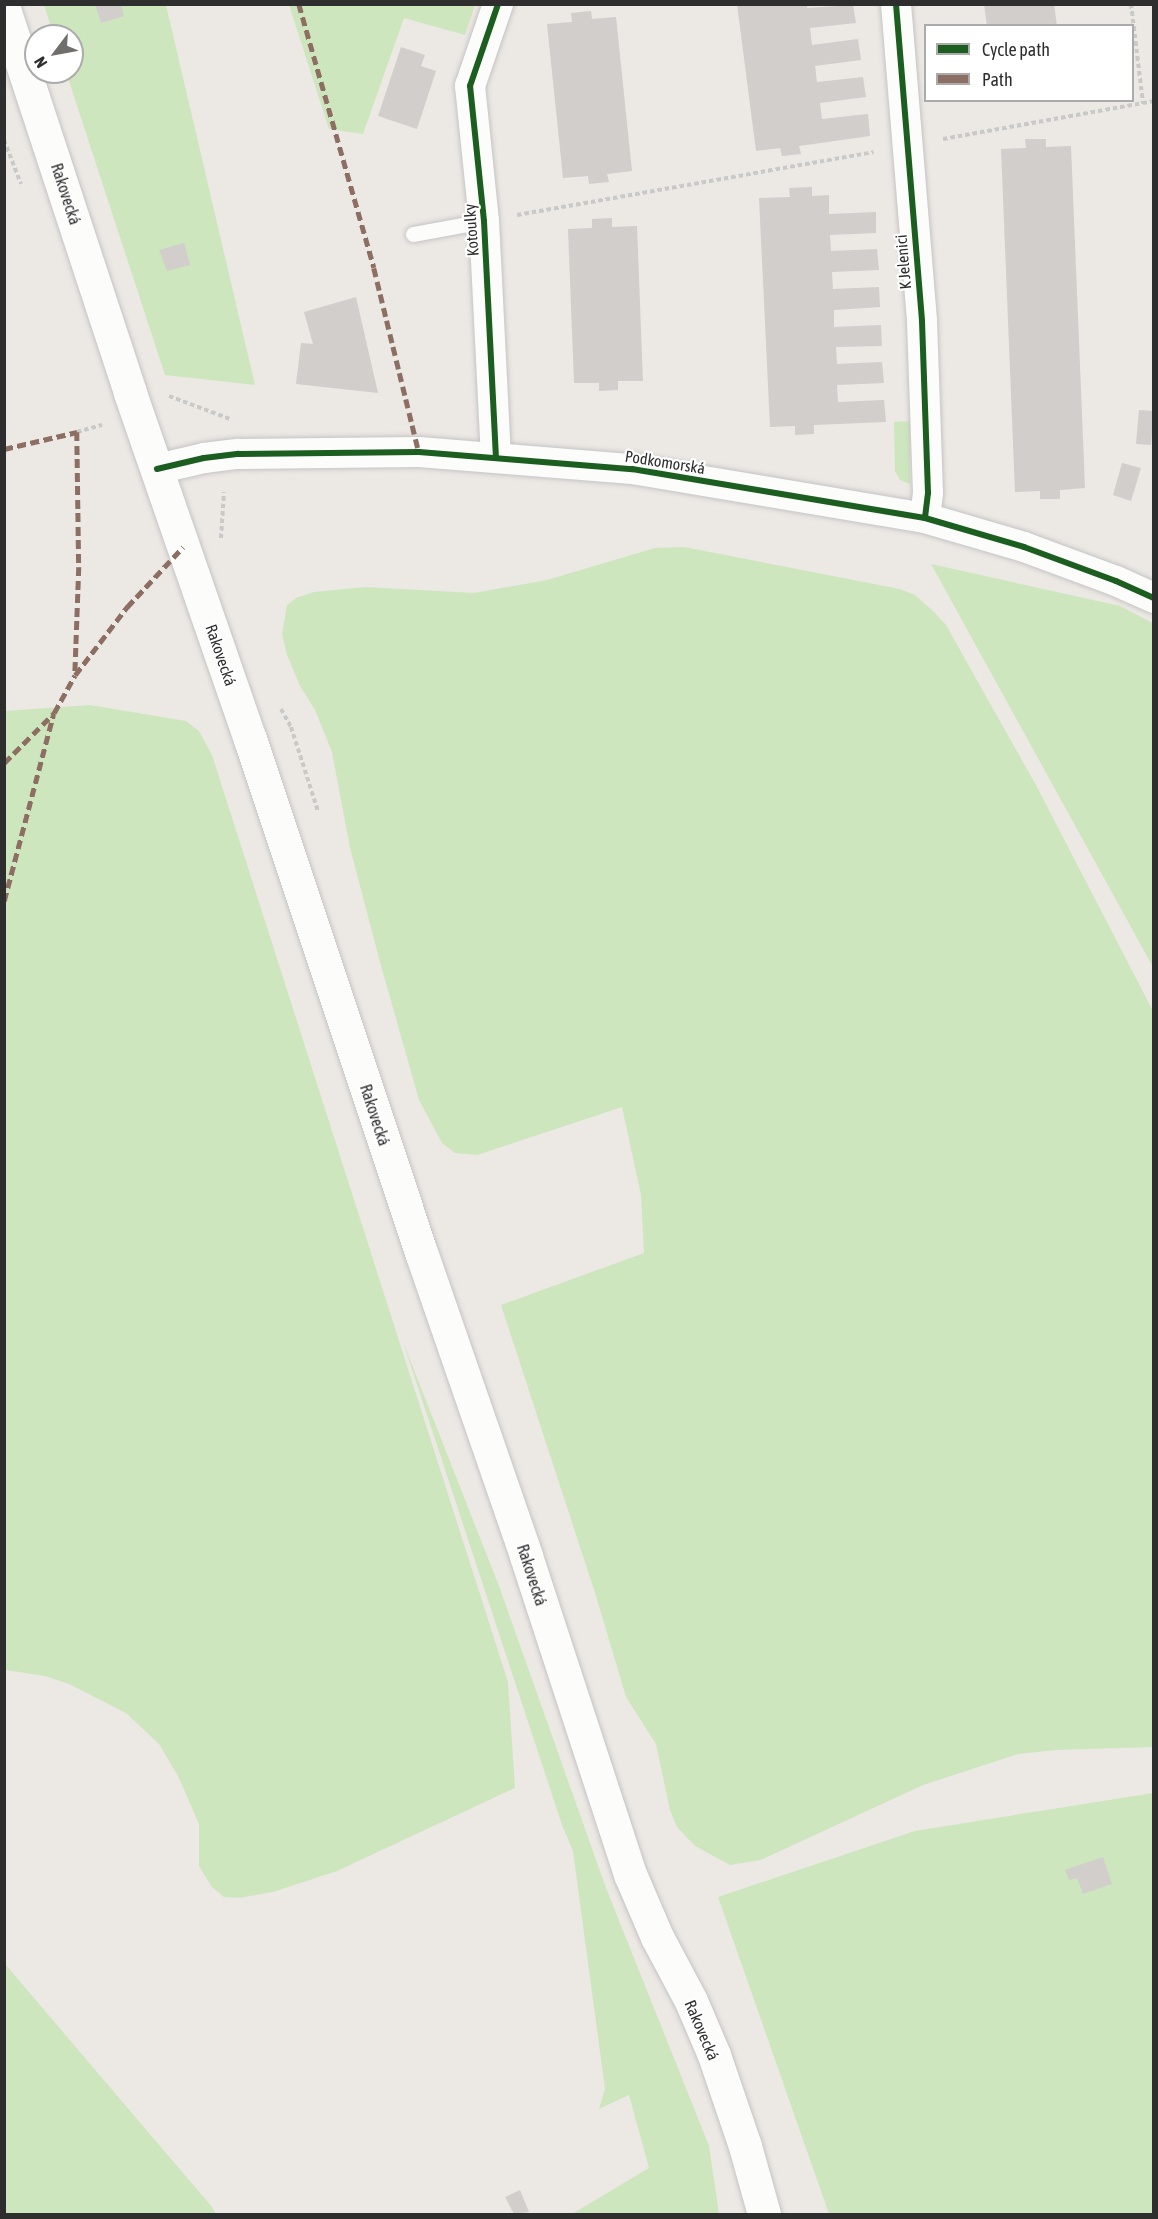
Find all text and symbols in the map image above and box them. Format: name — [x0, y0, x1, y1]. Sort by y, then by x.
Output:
north arrow — [24, 24, 84, 84]
legend — [924, 24, 1134, 102]
text: Cycle path — [982, 39, 1050, 60]
text: N — [30, 54, 51, 71]
text: Path — [982, 69, 1013, 90]
street label: Rakovecká — [47, 161, 85, 227]
street label: Kotoulky — [460, 203, 482, 257]
street label: K Jelenici — [891, 234, 915, 290]
street label: Podkomorská — [624, 446, 706, 478]
street label: Rakovecká — [202, 622, 240, 688]
street label: Rakovecká — [356, 1082, 394, 1148]
street label: Rakovecká — [513, 1542, 551, 1608]
street label: Rakovecká — [681, 1997, 723, 2063]

